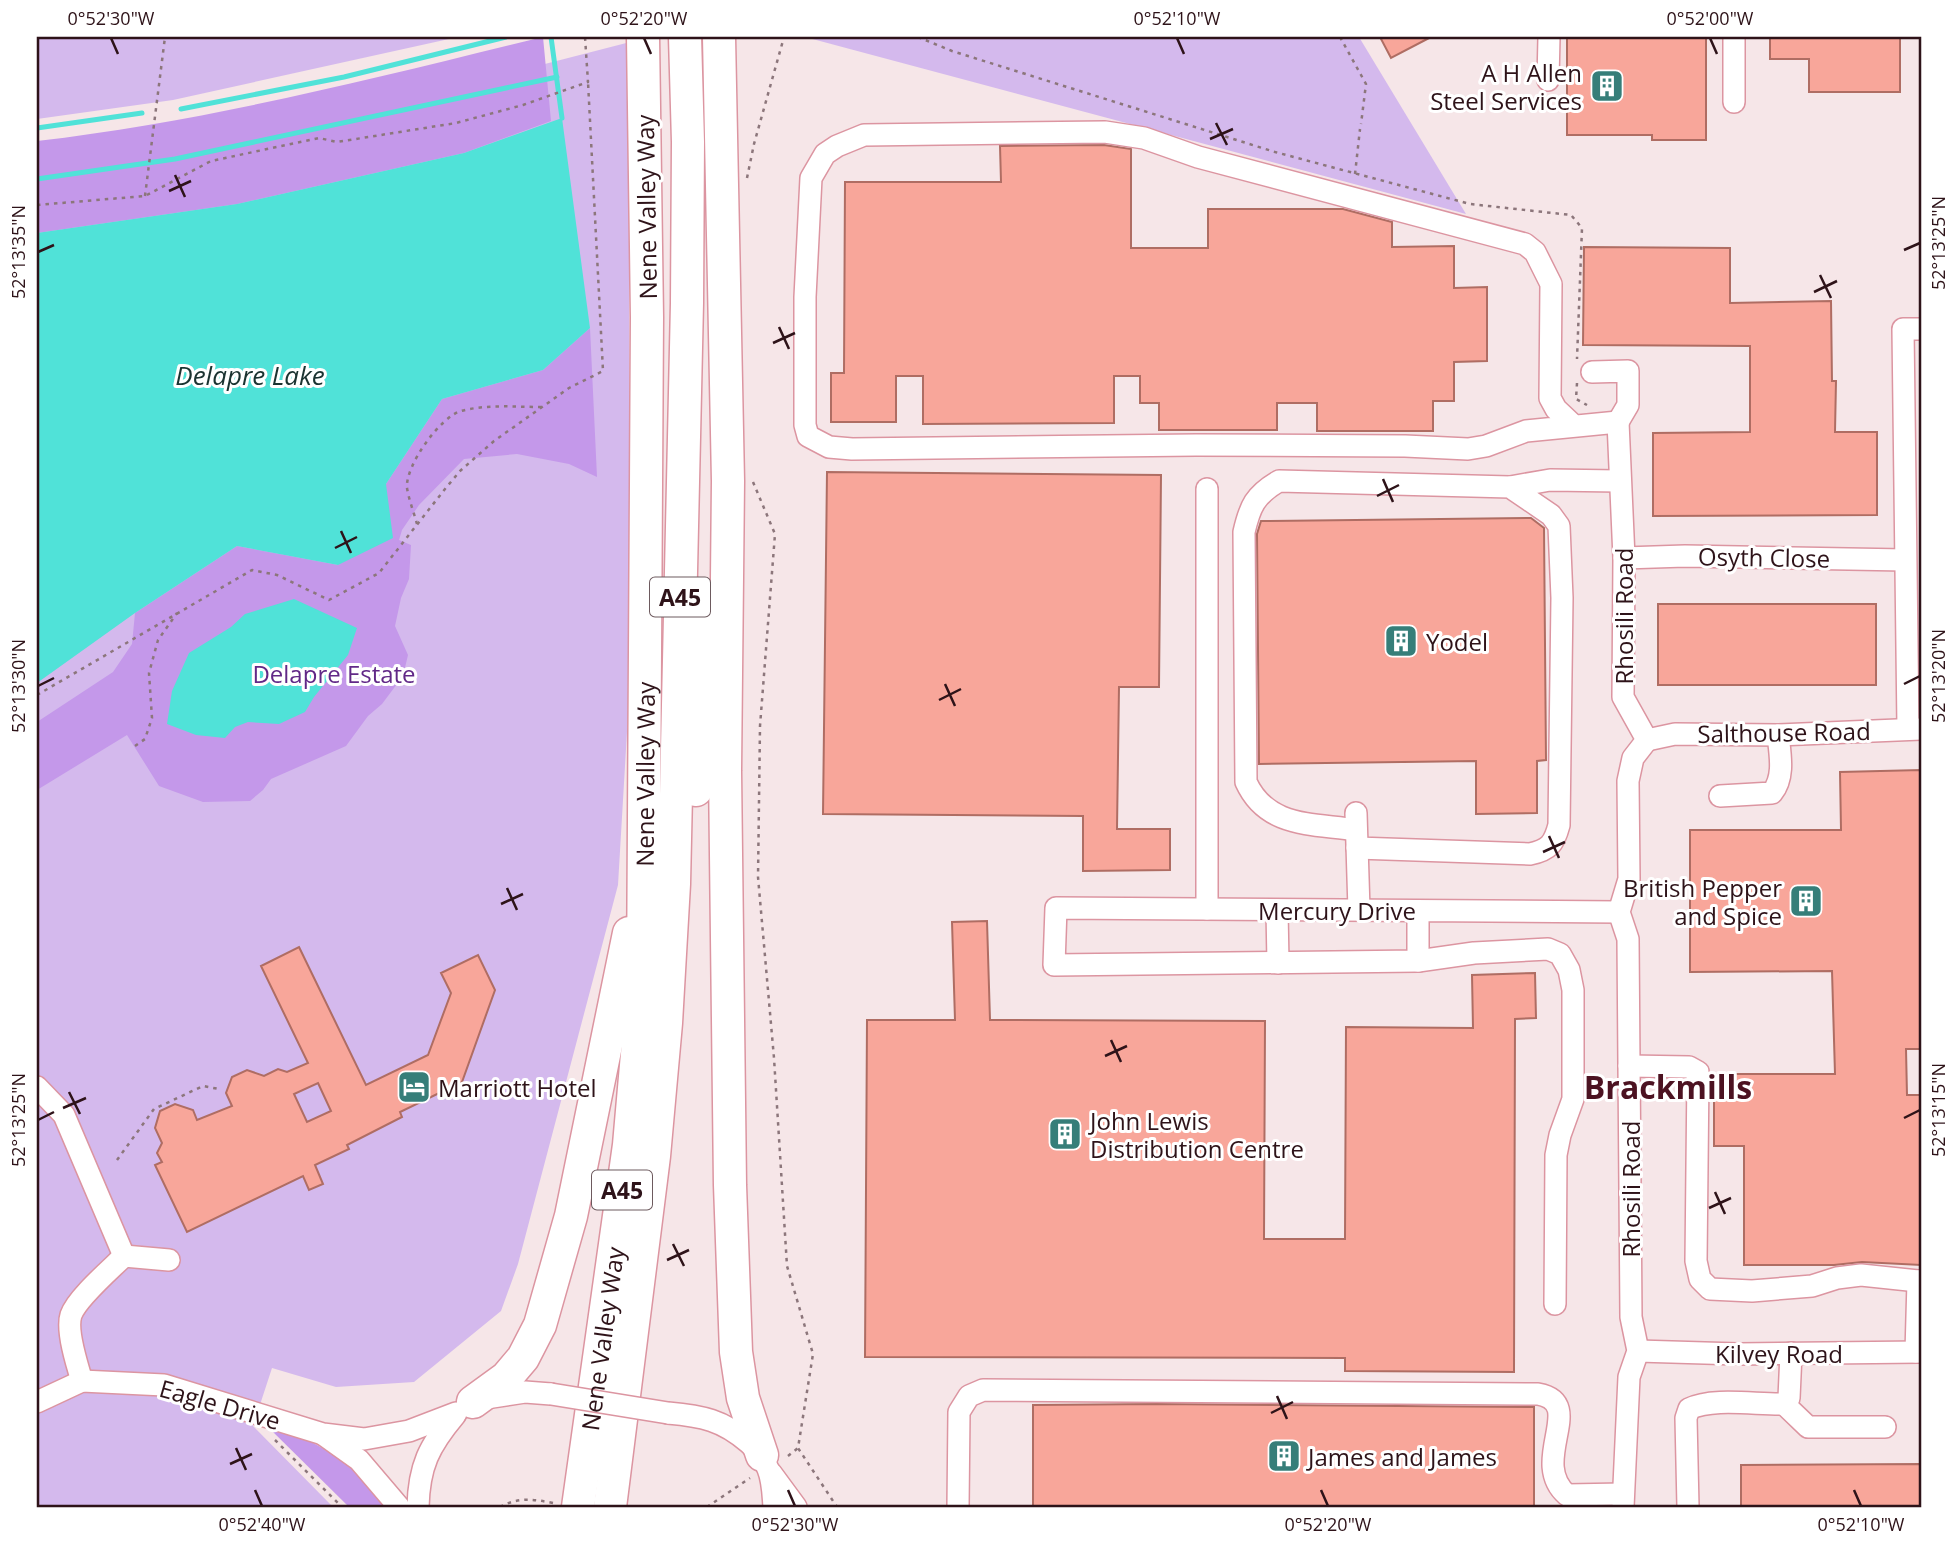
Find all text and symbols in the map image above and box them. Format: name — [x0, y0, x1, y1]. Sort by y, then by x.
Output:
text: 0°52'30"W — [68, 6, 155, 30]
text: 0°52'20"W — [601, 6, 688, 30]
text: 0°52'10"W — [1134, 6, 1221, 30]
text: 0°52'00"W — [1667, 6, 1754, 30]
place label: A H Allen Steel Services — [1430, 56, 1582, 117]
building icon: A H Allen Steel Services — [1588, 67, 1626, 105]
street label: Nene Valley Way — [628, 113, 664, 300]
text: 52°13'25"N — [1926, 196, 1950, 290]
text: 52°13'35"N — [6, 205, 30, 299]
water label: Delapre Lake — [175, 357, 325, 393]
street label: Osyth Close — [1698, 539, 1830, 575]
street label: Rhosili Road — [1607, 547, 1640, 685]
road number: A45 — [650, 578, 710, 617]
building icon: Yodel — [1382, 622, 1420, 660]
place label: Yodel — [1426, 625, 1488, 658]
text: 52°13'20"N — [1926, 629, 1950, 723]
text: 52°13'30"N — [6, 639, 30, 733]
park label: Delapre Estate — [252, 657, 416, 690]
street label: Nene Valley Way — [627, 681, 661, 867]
street label: Salthouse Road — [1697, 714, 1871, 750]
place label: British Pepper and Spice — [1623, 871, 1782, 932]
building icon: British Pepper and Spice — [1787, 882, 1825, 920]
street label: Mercury Drive — [1258, 894, 1416, 927]
text: 52°13'15"N — [1926, 1063, 1950, 1157]
district label: Brackmills — [1584, 1065, 1752, 1108]
hotel icon: Marriott Hotel — [395, 1068, 433, 1106]
place label: Marriott Hotel — [438, 1071, 597, 1104]
text: 52°13'25"N — [6, 1073, 30, 1167]
place label: John Lewis Distribution Centre — [1088, 1104, 1304, 1165]
building icon: John Lewis Distribution Centre — [1046, 1115, 1084, 1153]
street label: Rhosili Road — [1614, 1120, 1647, 1258]
road number: A45 — [592, 1170, 652, 1210]
street label: Nene Valley Way — [572, 1244, 631, 1433]
street label: Kilvey Road — [1715, 1337, 1843, 1370]
street label: Eagle Drive — [156, 1371, 284, 1437]
building icon: James and James — [1265, 1437, 1303, 1475]
place label: James and James — [1306, 1440, 1497, 1473]
text: 0°52'40"W — [219, 1512, 306, 1536]
text: 0°52'30"W — [752, 1512, 839, 1536]
text: 0°52'20"W — [1285, 1512, 1372, 1536]
text: 0°52'10"W — [1818, 1512, 1905, 1536]

